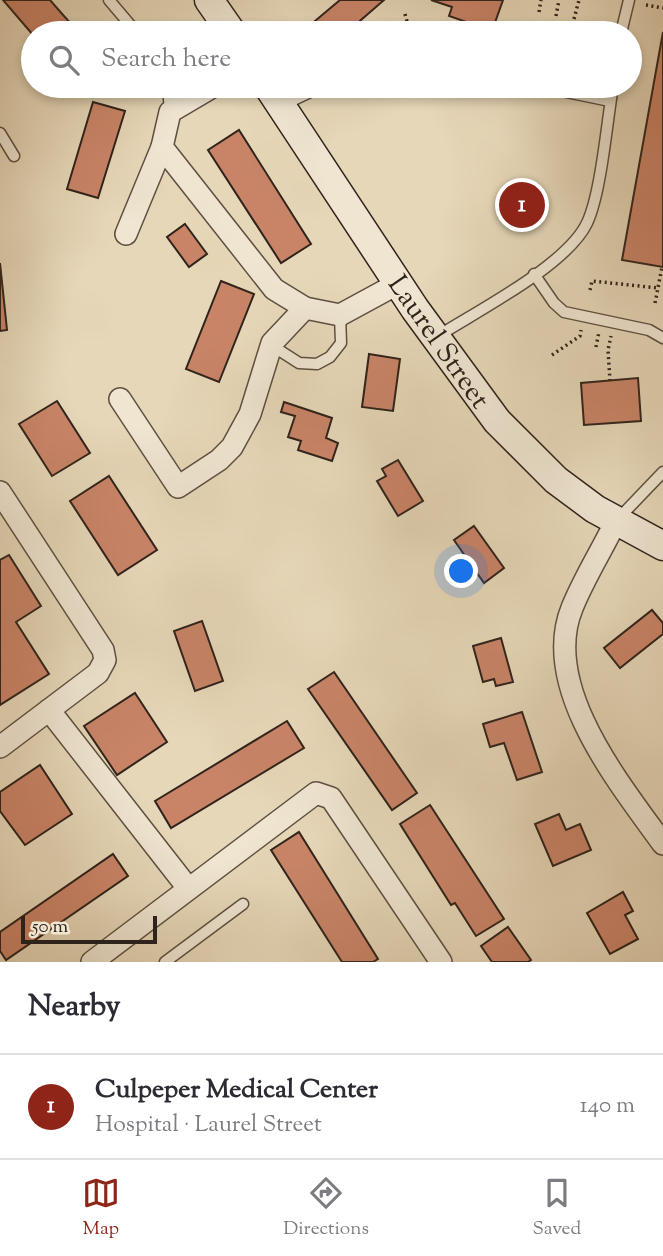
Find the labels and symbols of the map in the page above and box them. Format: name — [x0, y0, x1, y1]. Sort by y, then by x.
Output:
pin: 1 — [499, 179, 545, 231]
street label: Laurel Street — [377, 268, 499, 418]
your location — [444, 554, 478, 588]
scale bar — [21, 913, 158, 945]

